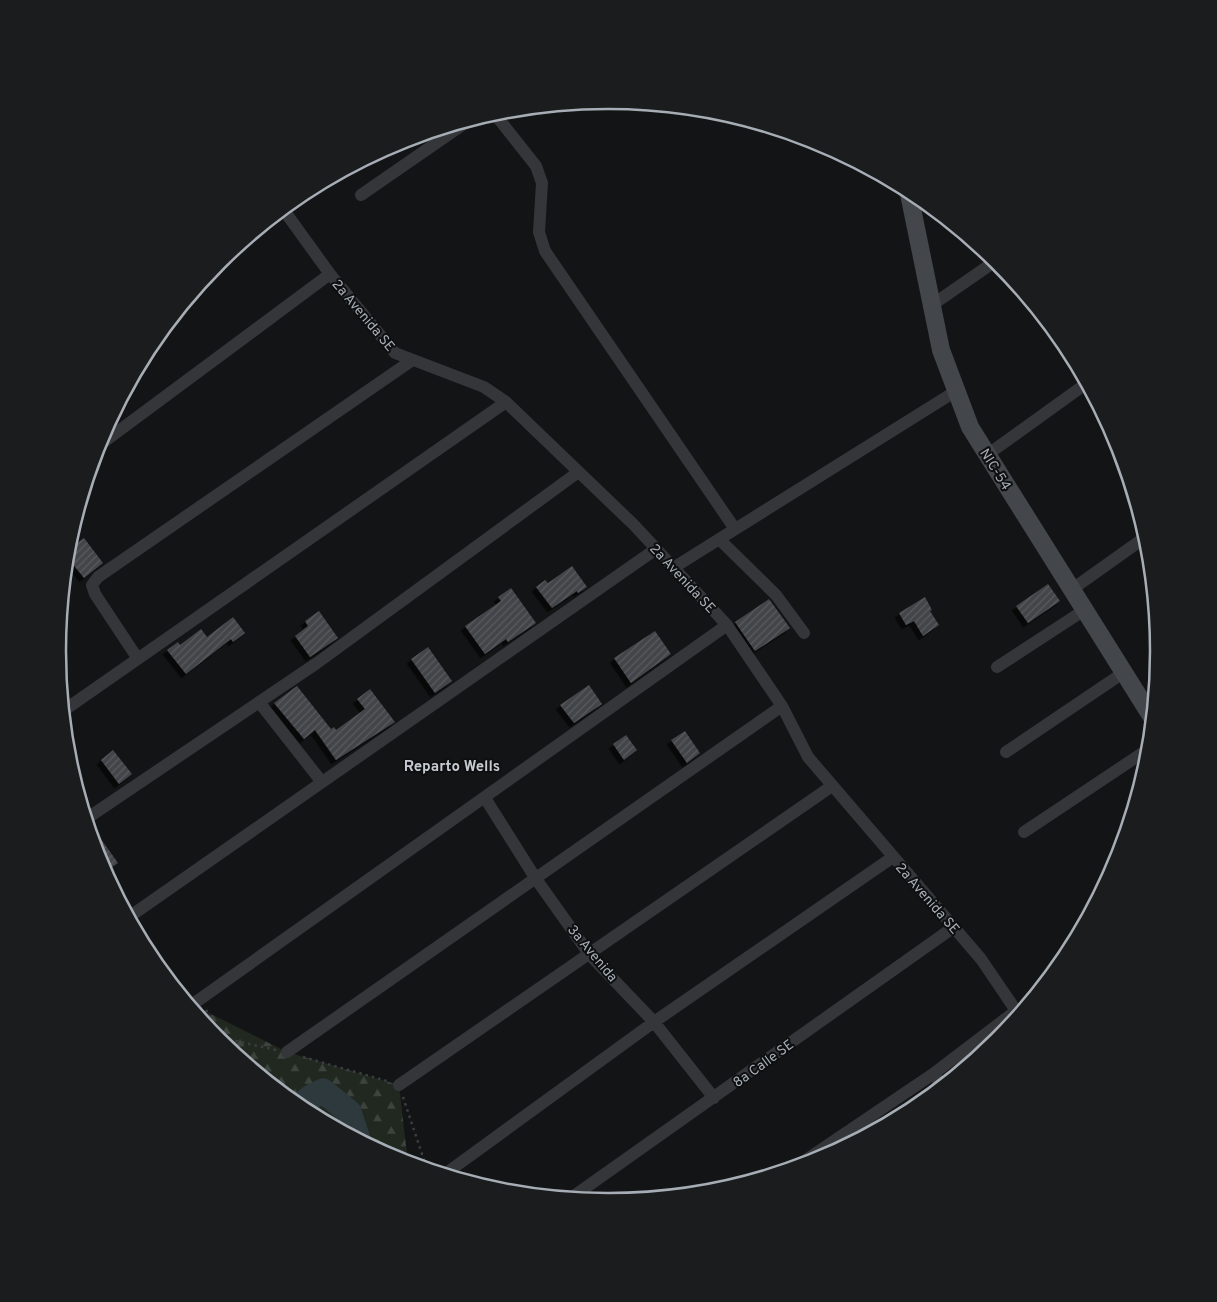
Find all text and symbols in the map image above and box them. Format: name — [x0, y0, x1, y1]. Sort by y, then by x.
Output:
street label: 2a Avenida SE — [328, 276, 398, 356]
street label: NIC-54 — [975, 446, 1014, 494]
street label: 2a Avenida SE — [645, 541, 718, 617]
district label: Reparto Wells — [404, 758, 500, 777]
street label: 2a Avenida SE — [891, 860, 962, 938]
street label: 3a Avenida — [563, 922, 621, 986]
street label: 8a Calle SE — [730, 1037, 797, 1092]

